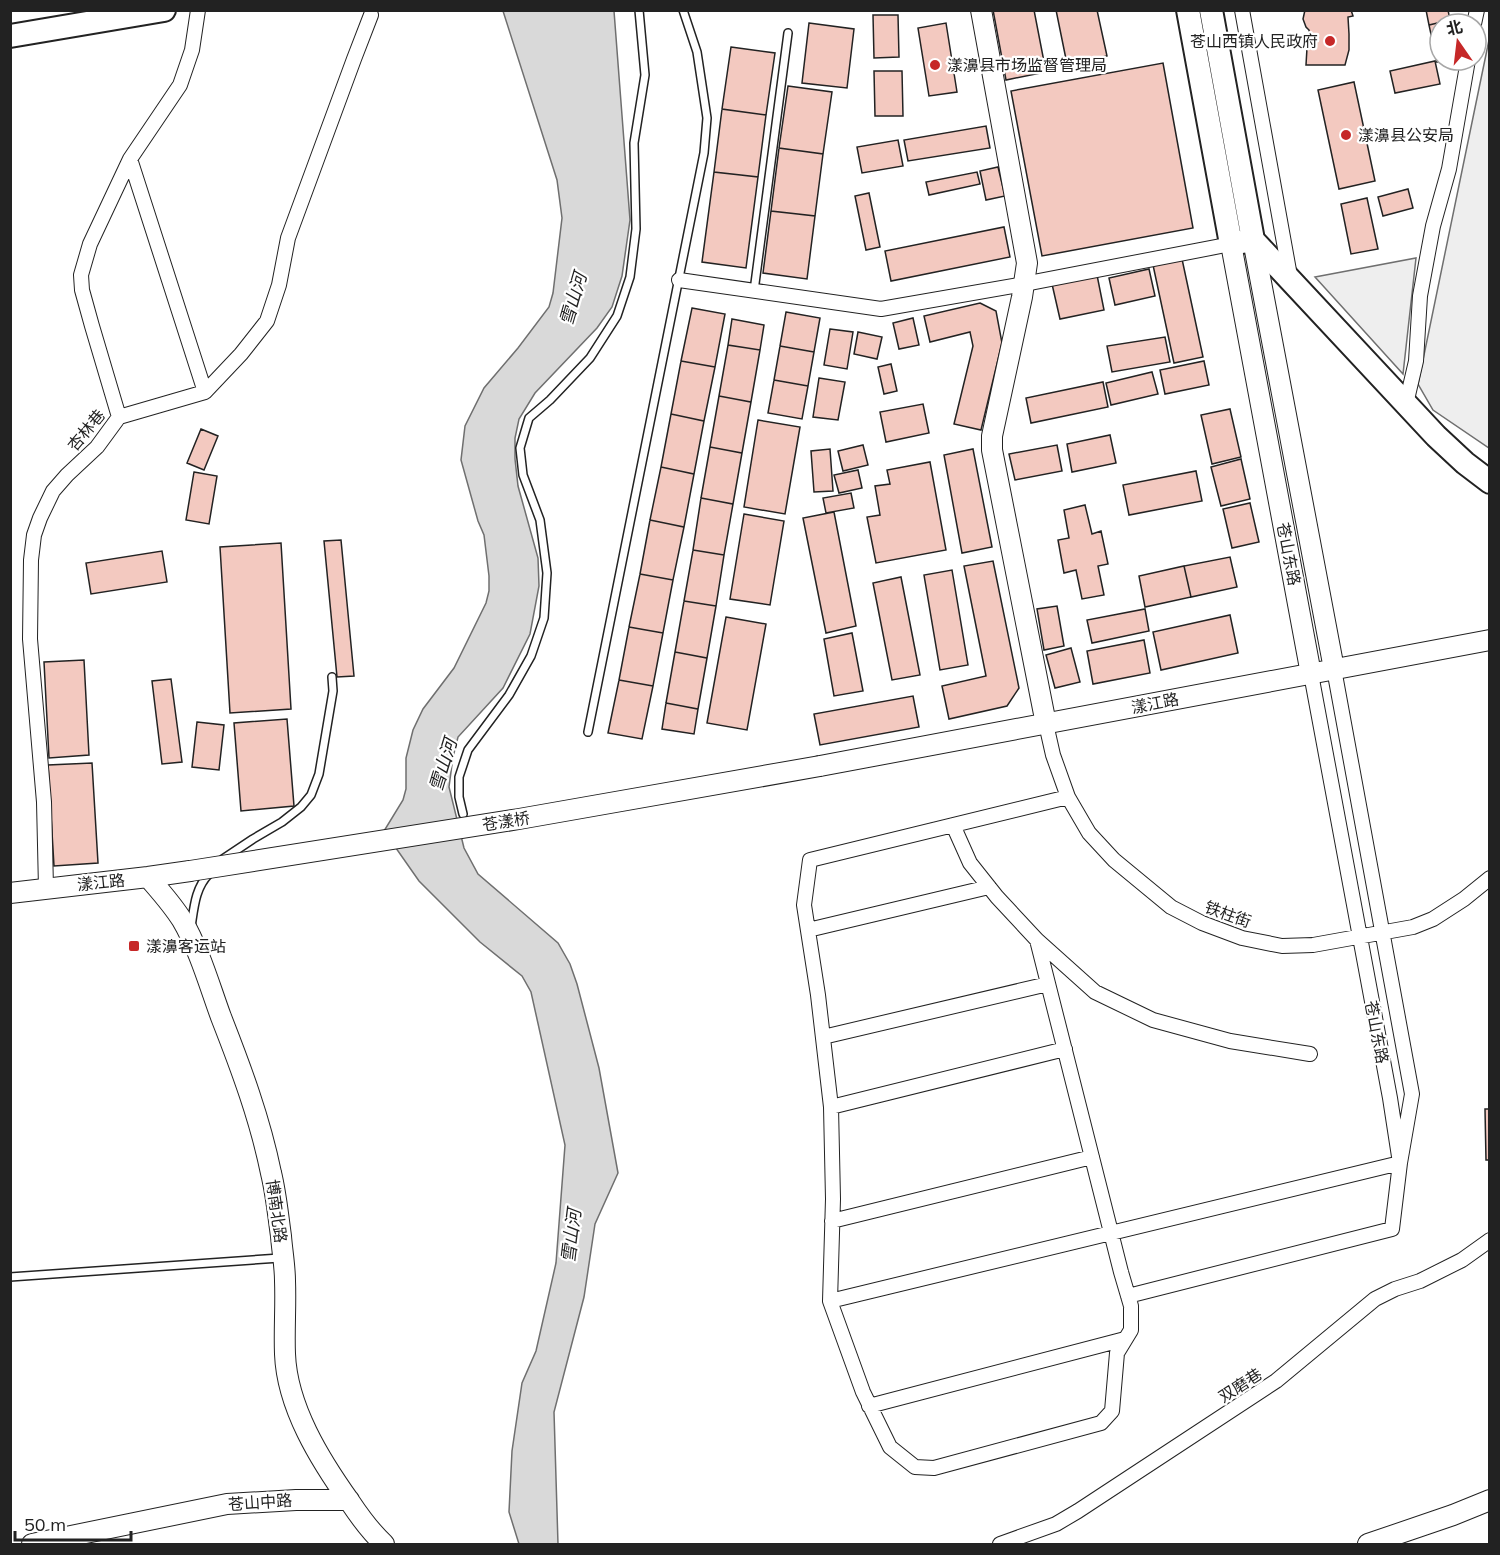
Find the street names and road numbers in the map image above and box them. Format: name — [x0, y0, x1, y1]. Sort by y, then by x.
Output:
street label: 杏林巷 — [63, 405, 109, 455]
street label: 苍山东路 — [1273, 521, 1305, 587]
street label: 漾江路 — [1130, 689, 1180, 717]
street label: 苍漾桥 — [481, 807, 531, 835]
street label: 漾江路 — [76, 870, 126, 894]
street label: 铁柱街 — [1202, 896, 1254, 932]
street label: 苍山东路 — [1361, 999, 1393, 1065]
street label: 博南北路 — [263, 1178, 291, 1244]
street label: 双磨巷 — [1214, 1364, 1266, 1406]
street label: 苍山中路 — [227, 1490, 293, 1514]

